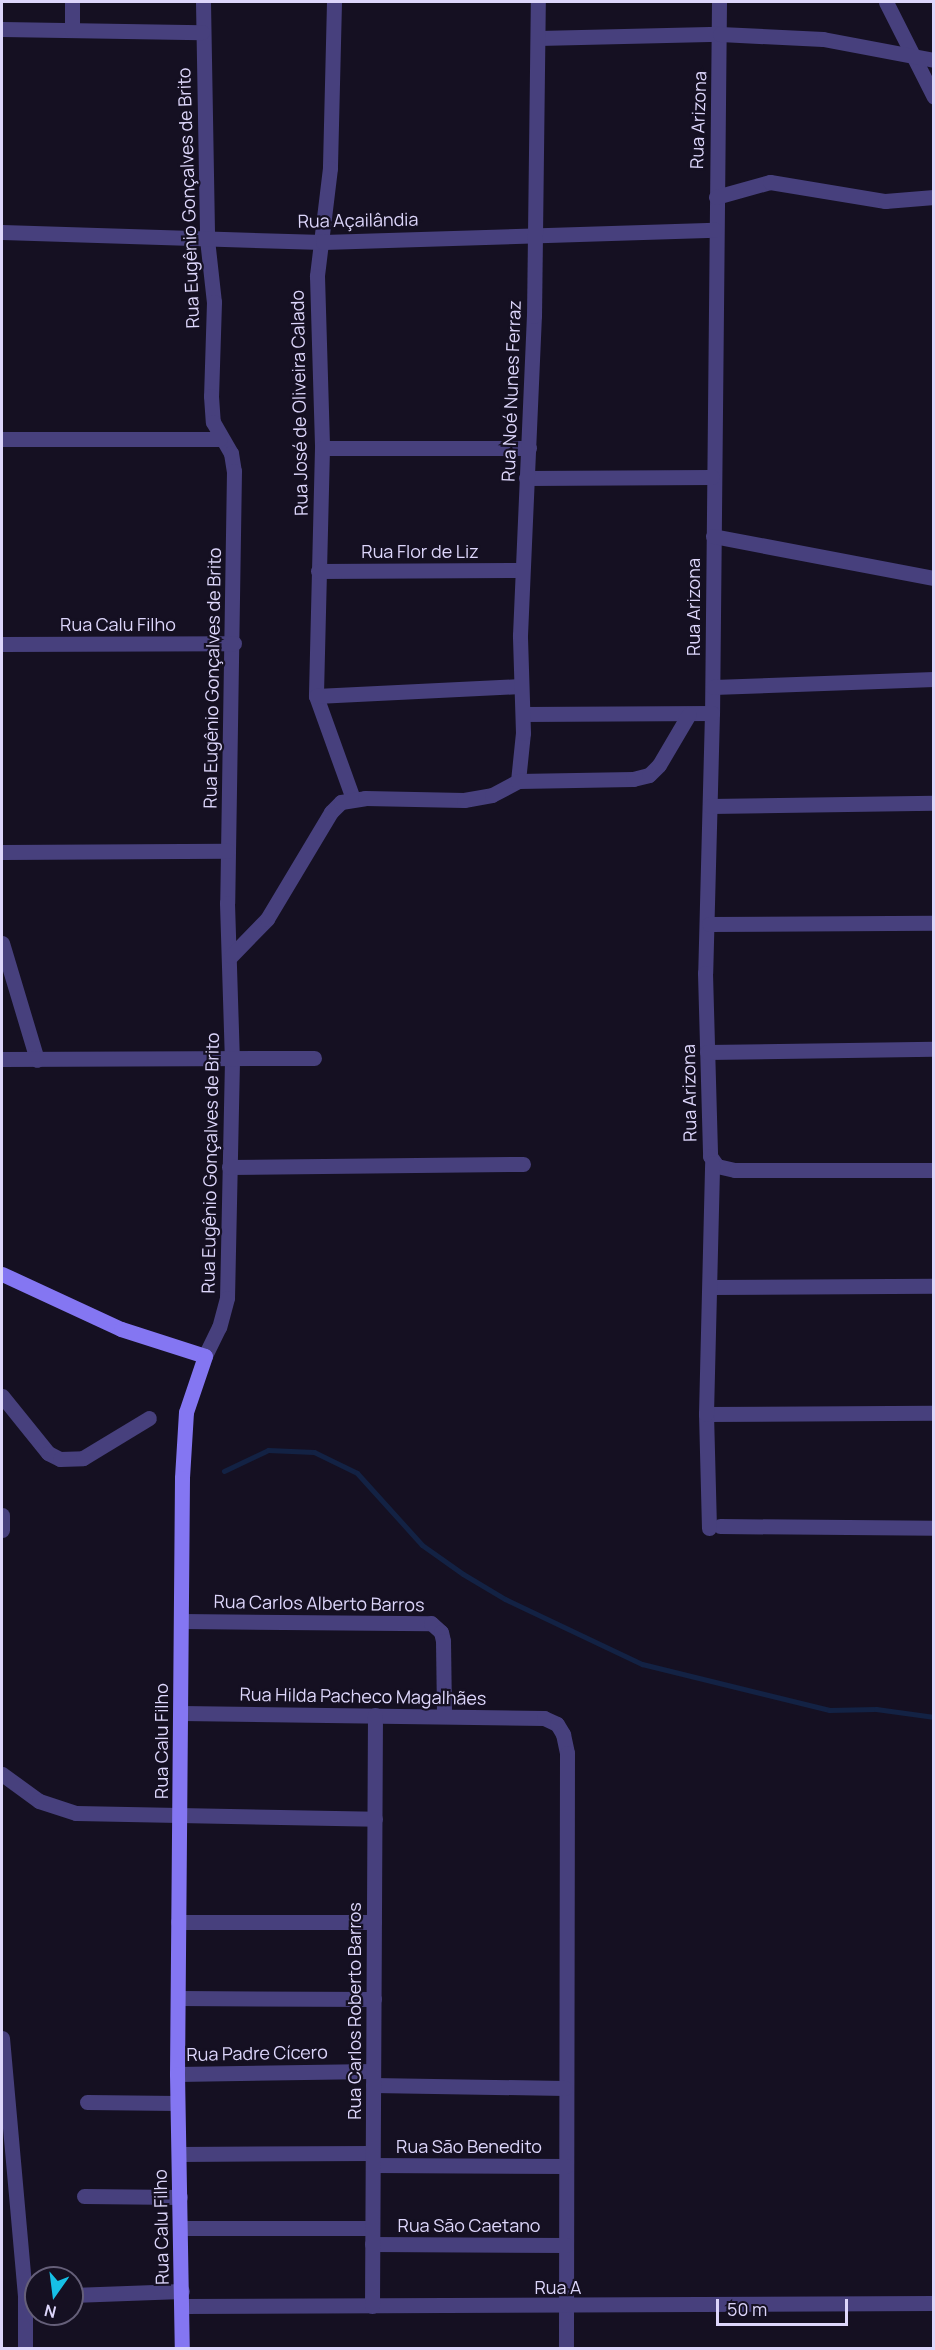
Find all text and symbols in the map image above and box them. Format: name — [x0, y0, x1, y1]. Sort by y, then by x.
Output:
street label: Rua Eugênio Gonçalves de Brito — [173, 67, 203, 329]
street label: Rua Arizona — [685, 71, 711, 169]
street label: Rua Açailândia — [297, 208, 419, 232]
street label: Rua José de Oliveira Calado — [286, 290, 312, 516]
street label: Rua Noé Nunes Ferraz — [497, 300, 525, 482]
street label: Rua Flor de Liz — [361, 540, 479, 562]
street label: Rua Eugênio Gonçalves de Brito — [199, 547, 225, 809]
street label: Rua Arizona — [682, 558, 704, 656]
street label: Rua Calu Filho — [60, 613, 176, 635]
street label: Rua Eugênio Gonçalves de Brito — [197, 1032, 223, 1294]
street label: Rua Arizona — [677, 1044, 701, 1142]
street label: Rua Carlos Alberto Barros — [213, 1590, 425, 1616]
street label: Rua Calu Filho — [150, 1683, 172, 1799]
street label: Rua Hilda Pacheco Magalhães — [239, 1683, 487, 1709]
street label: Rua Carlos Roberto Barros — [343, 1902, 365, 2120]
street label: Rua Padre Cícero — [186, 2041, 328, 2065]
street label: Rua São Benedito — [396, 2135, 542, 2157]
street label: Rua Calu Filho — [149, 2169, 173, 2285]
street label: Rua São Caetano — [398, 2214, 540, 2236]
north arrow — [24, 2266, 84, 2326]
street label: Rua A — [534, 2276, 582, 2298]
scale bar — [719, 2287, 851, 2325]
text: 50 m — [727, 2297, 767, 2321]
text: N — [42, 2299, 58, 2324]

